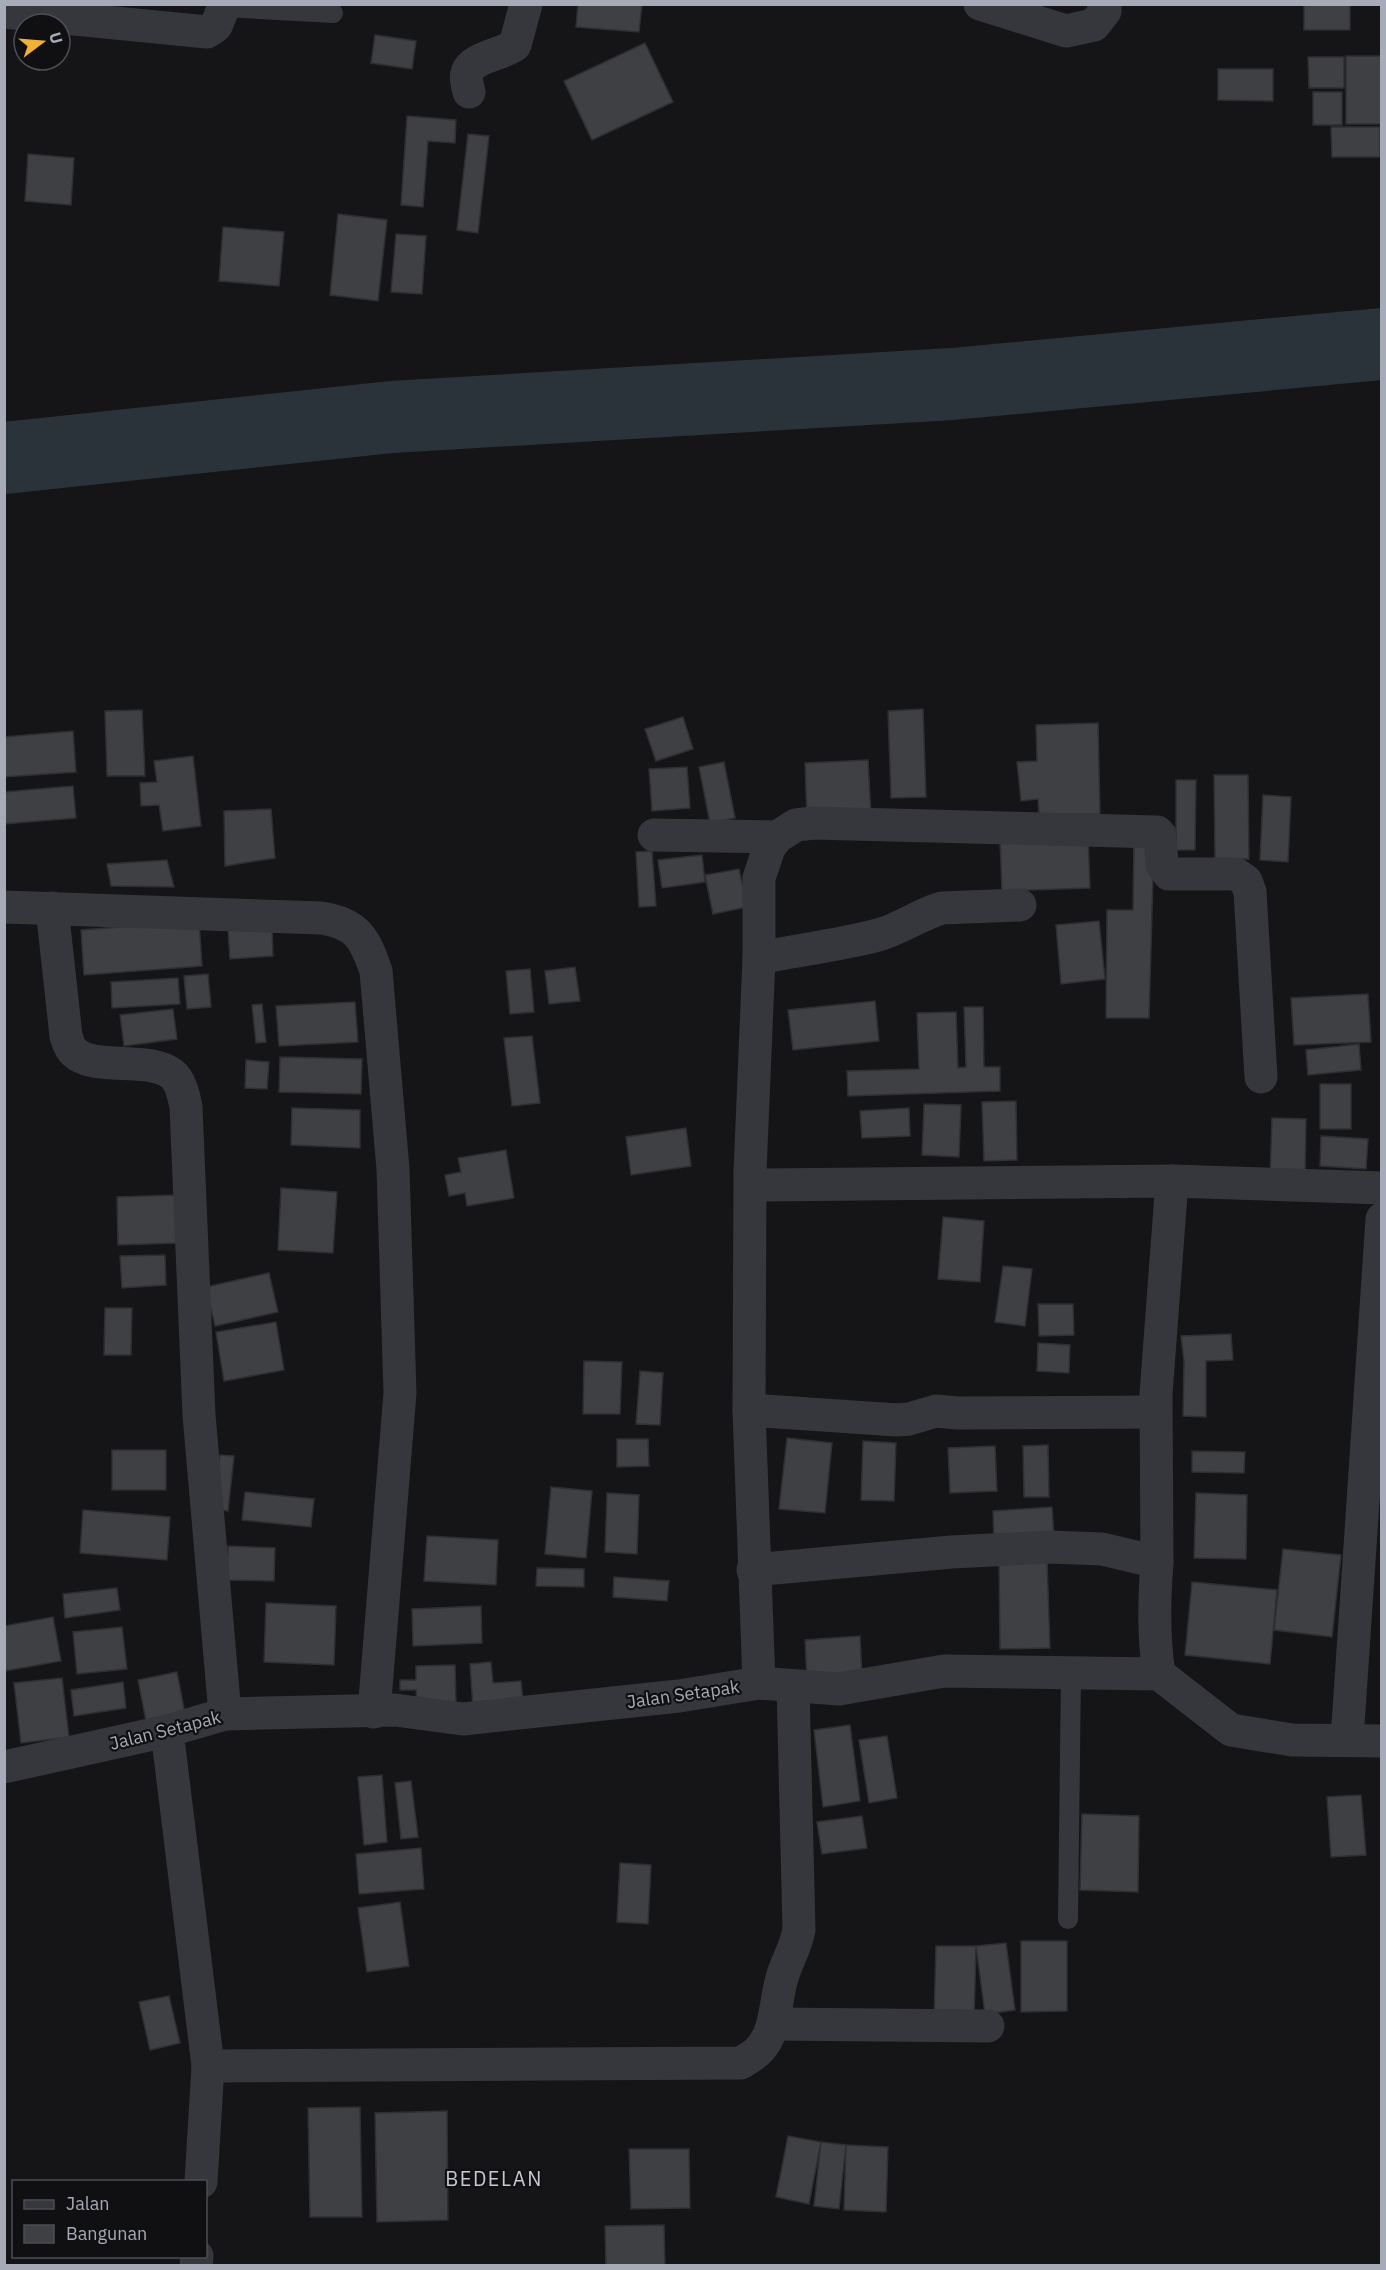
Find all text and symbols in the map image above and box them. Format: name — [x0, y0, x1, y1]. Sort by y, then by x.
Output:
north arrow — [12, 12, 72, 72]
text: U — [45, 30, 68, 46]
street label: Jalan Setapak — [625, 1675, 741, 1713]
street label: Jalan Setapak — [107, 1705, 223, 1755]
district label: BEDELAN — [445, 2165, 543, 2192]
legend — [12, 2180, 207, 2258]
text: Jalan — [66, 2192, 110, 2215]
text: Bangunan — [66, 2222, 147, 2245]

